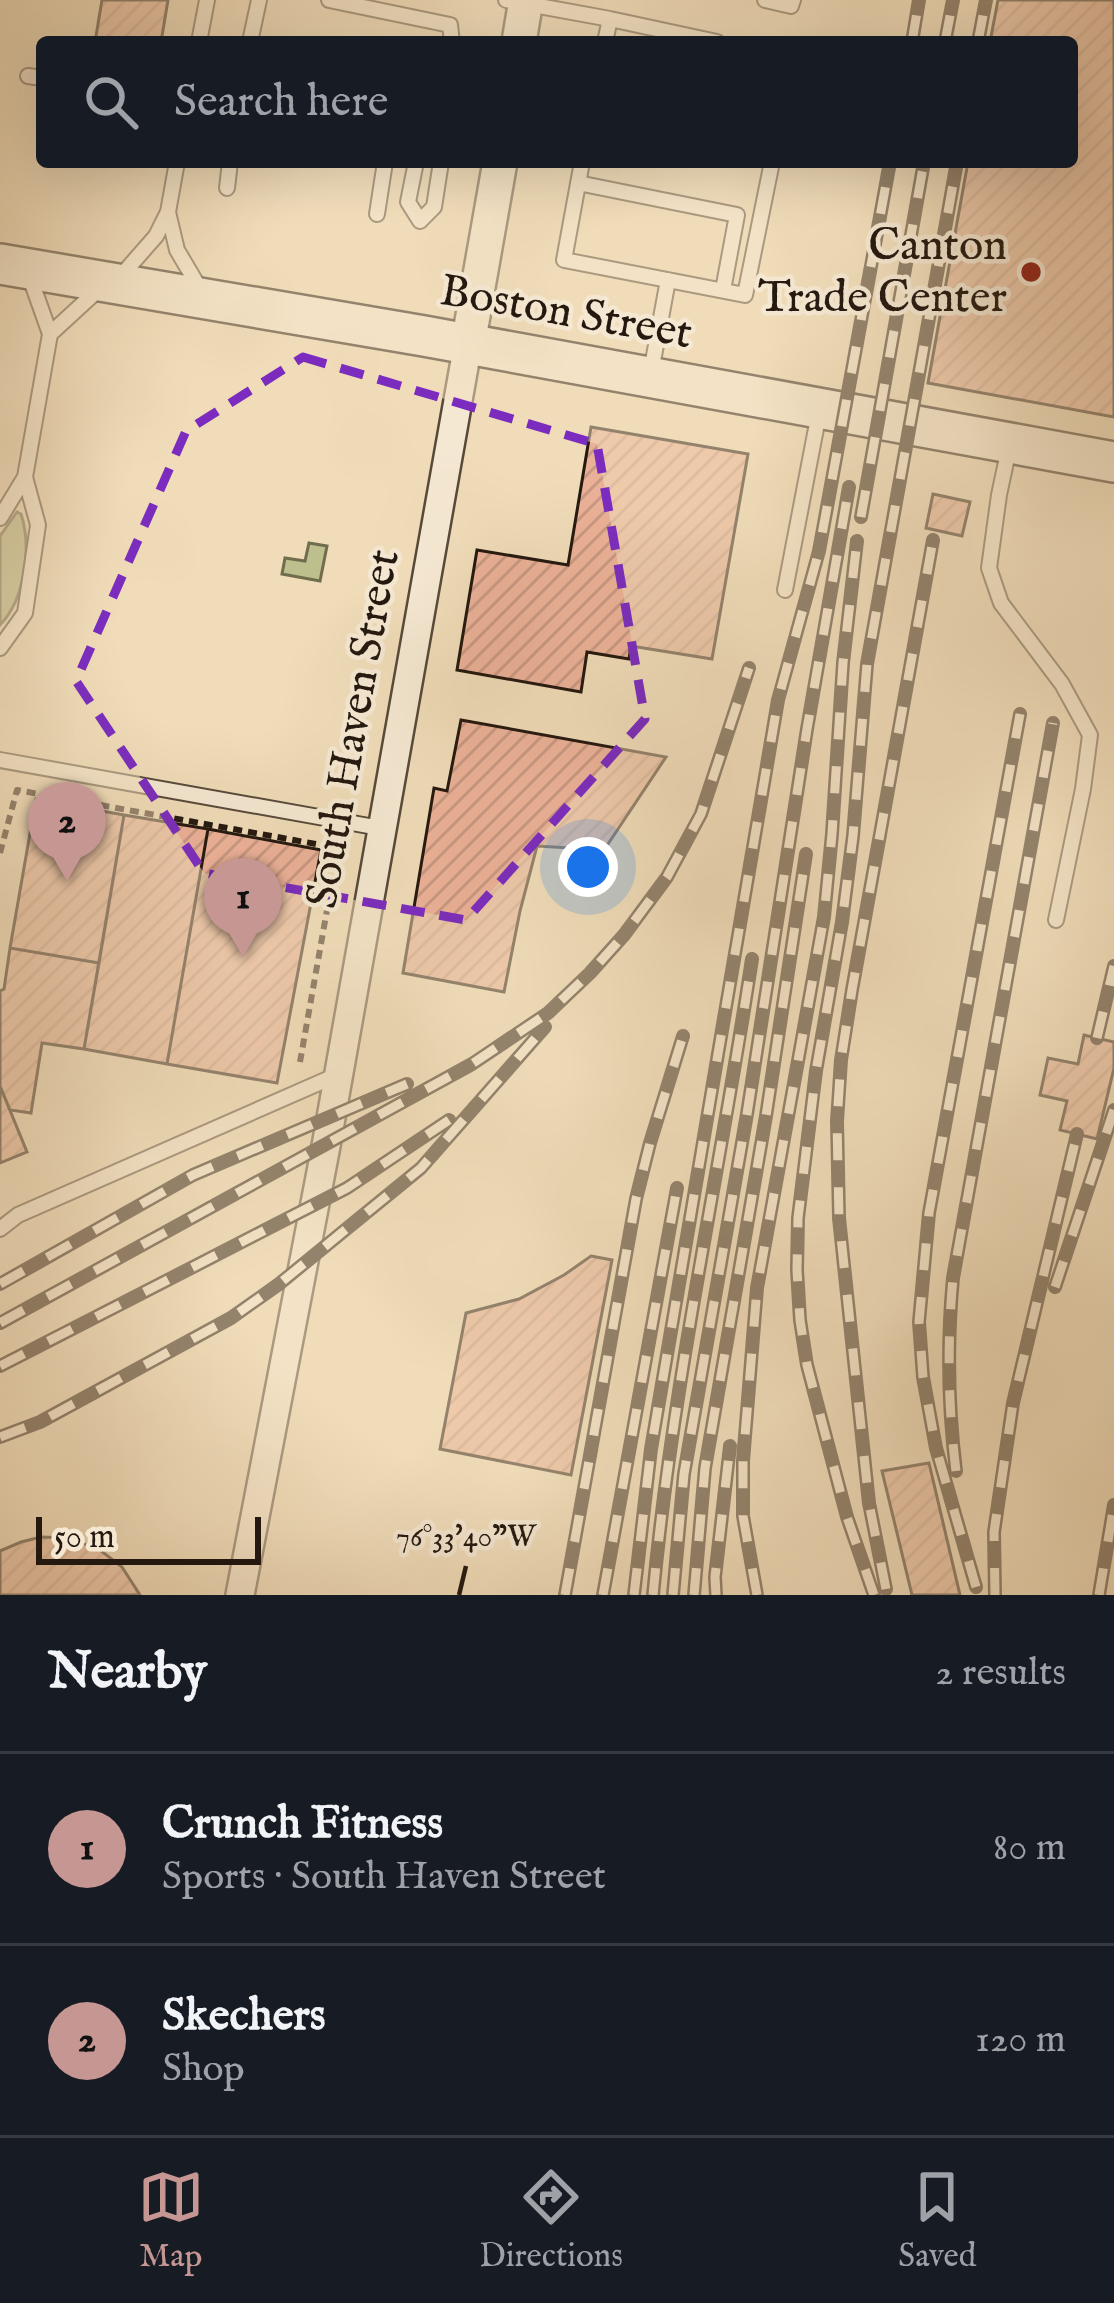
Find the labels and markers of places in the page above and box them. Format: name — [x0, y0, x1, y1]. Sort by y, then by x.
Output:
place label: Canton Trade Center — [758, 218, 1007, 327]
marker: Canton Trade Center — [1018, 259, 1044, 285]
pin: 2 — [28, 782, 106, 881]
pin: 1 — [204, 858, 282, 957]

